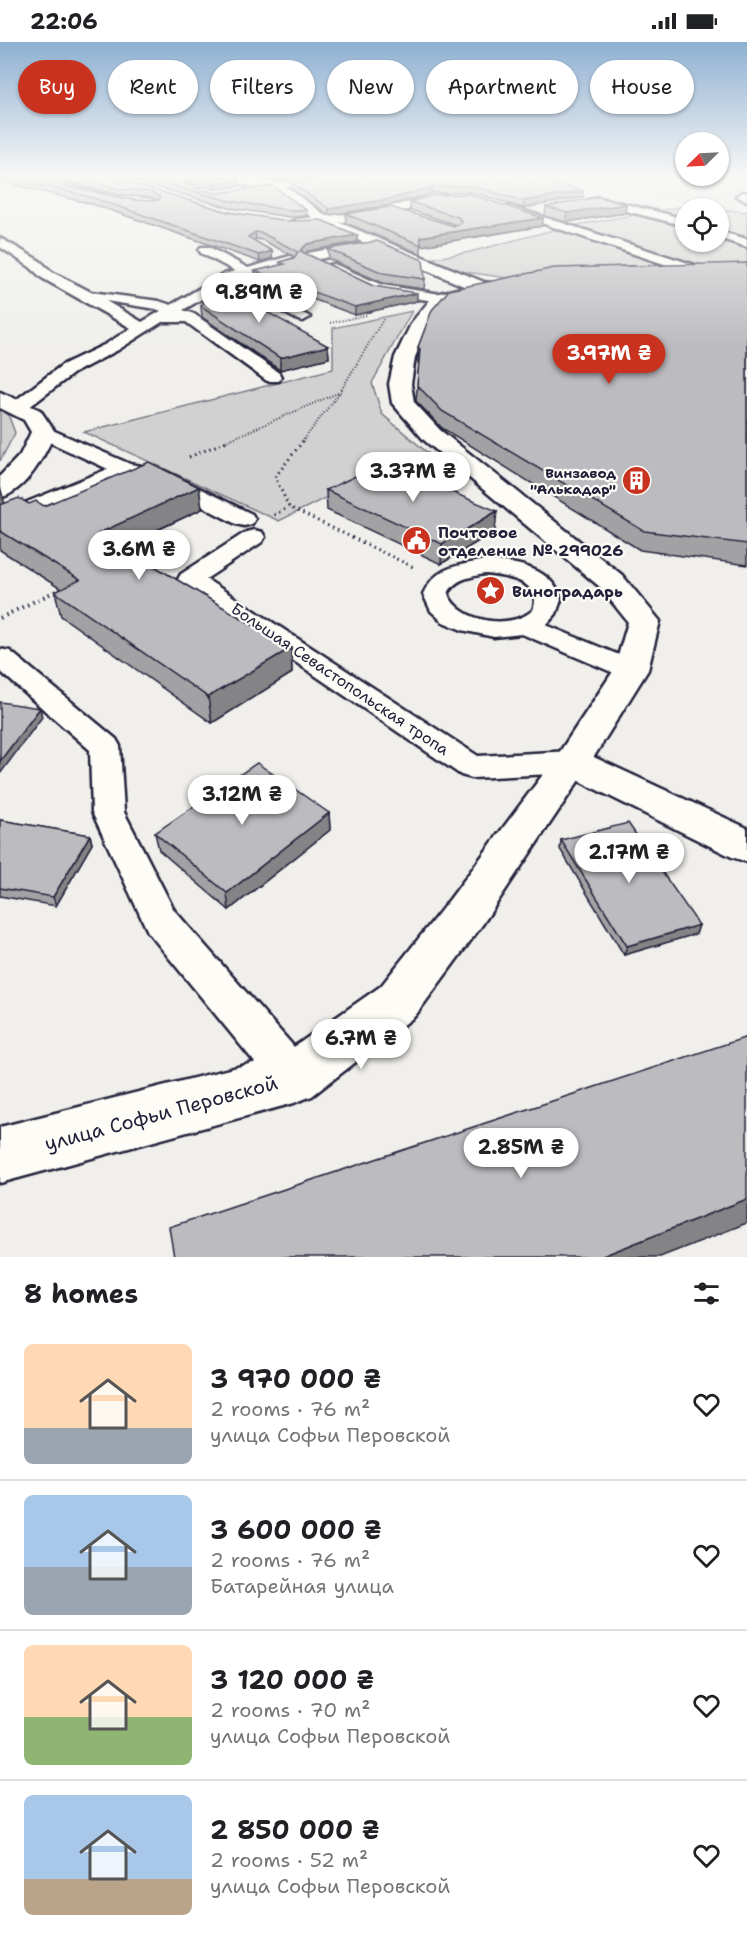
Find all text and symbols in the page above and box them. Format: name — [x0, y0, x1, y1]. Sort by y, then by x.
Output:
text: 22:06 — [30, 7, 98, 36]
chip: Buy — [18, 60, 96, 114]
chip: Rent — [108, 60, 198, 114]
chip: Filters — [210, 60, 315, 114]
chip: New — [327, 60, 414, 114]
chip: Apartment — [426, 60, 578, 114]
chip: House — [590, 60, 694, 114]
north arrow — [675, 132, 729, 186]
map controls — [675, 132, 729, 252]
button: locate — [675, 198, 729, 252]
pin: 9.89M ₴ — [204, 273, 314, 324]
text: 9.89M ₴ — [215, 279, 303, 305]
pin: 3.97M ₴ — [554, 334, 664, 385]
text: 3.97M ₴ — [566, 340, 652, 366]
pin: 3.37M ₴ — [358, 452, 468, 503]
text: 3.37M ₴ — [370, 458, 457, 484]
place label: Винзавод "Алькадар" — [530, 464, 616, 498]
building icon: Винзавод "Алькадар" — [621, 465, 653, 497]
place label: Почтовое отделение № 299026 — [438, 522, 624, 561]
public building icon: Почтовое отделение № 299026 — [401, 525, 433, 557]
pin: 3.6M ₴ — [90, 530, 188, 581]
text: 3.6M ₴ — [102, 536, 176, 562]
place icon: Виноградарь — [475, 575, 507, 607]
place label: Виноградарь — [512, 581, 623, 602]
street label: Большая Севастопольская тропа — [227, 598, 453, 760]
pin: 3.12M ₴ — [187, 775, 297, 826]
text: 3.12M ₴ — [202, 781, 282, 807]
pin: 2.17M ₴ — [574, 833, 684, 884]
text: 2.17M ₴ — [588, 839, 670, 865]
pin: 6.7M ₴ — [312, 1019, 410, 1070]
text: 6.7M ₴ — [325, 1025, 397, 1051]
street label: улица Софьи Перовской — [42, 1069, 280, 1157]
pin: 2.85M ₴ — [466, 1128, 576, 1179]
text: 2.85M ₴ — [478, 1134, 564, 1160]
text: 8 homes — [24, 1276, 138, 1311]
icon: filters — [690, 1277, 723, 1310]
text: 3 970 000 ₴ — [210, 1361, 381, 1396]
icon: home — [72, 1368, 144, 1440]
icon: heart — [690, 1388, 723, 1421]
text: 2 rooms · 76 m² — [210, 1396, 370, 1422]
text: улица Софьи Перовской — [210, 1422, 450, 1448]
text: 3 600 000 ₴ — [210, 1512, 382, 1547]
icon: home — [72, 1519, 144, 1591]
icon: heart — [690, 1539, 723, 1572]
text: 2 rooms · 76 m² — [210, 1547, 370, 1573]
text: Батарейная улица — [210, 1573, 394, 1599]
text: 3 120 000 ₴ — [210, 1662, 374, 1697]
icon: home — [72, 1669, 144, 1741]
icon: heart — [690, 1689, 723, 1722]
text: 2 rooms · 70 m² — [210, 1697, 371, 1723]
text: улица Софьи Перовской — [210, 1723, 450, 1749]
text: 2 850 000 ₴ — [210, 1812, 380, 1847]
icon: home — [72, 1819, 144, 1891]
icon: heart — [690, 1839, 723, 1872]
text: 2 rooms · 52 m² — [210, 1847, 368, 1873]
text: улица Софьи Перовской — [210, 1873, 450, 1899]

